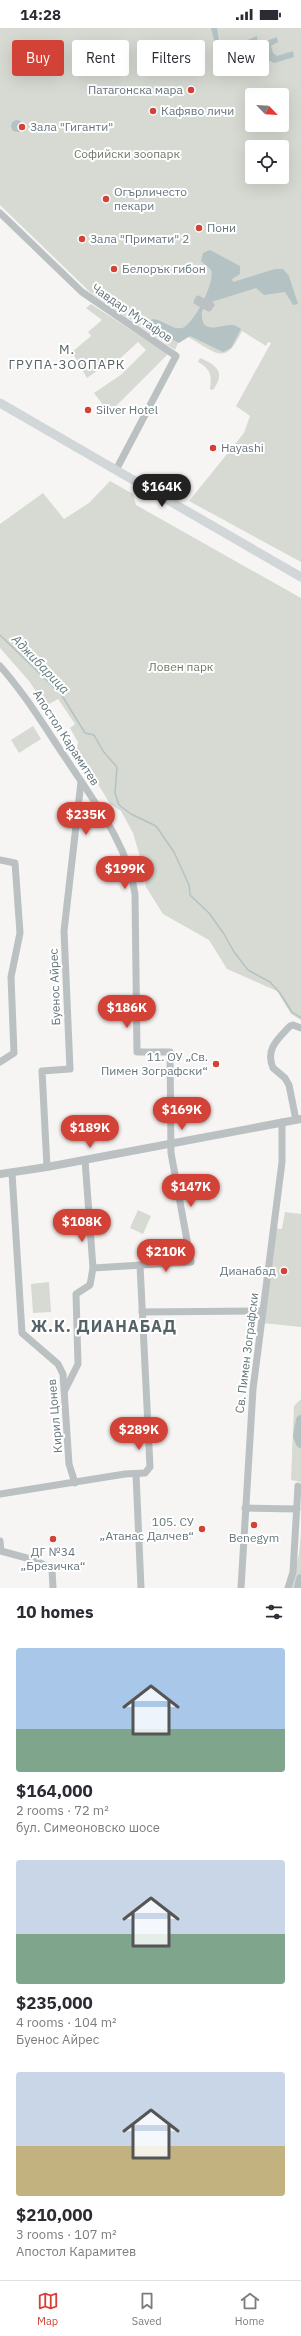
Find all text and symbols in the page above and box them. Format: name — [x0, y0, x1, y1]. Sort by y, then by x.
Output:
text: 14:28 — [20, 5, 61, 24]
chip: Buy — [12, 40, 64, 76]
chip: Rent — [72, 40, 129, 76]
chip: Filters — [137, 40, 205, 76]
chip: New — [213, 40, 269, 76]
place label: Патагонска мара — [88, 82, 184, 97]
marker: Патагонска мара — [186, 85, 196, 95]
north arrow — [245, 88, 289, 132]
map controls — [245, 88, 289, 184]
place label: Кафяво личи — [161, 103, 234, 118]
marker: Кафяво личи — [148, 106, 158, 116]
place label: Зала "Гиганти" — [30, 119, 113, 134]
marker: Зала "Гиганти" — [17, 122, 27, 132]
button: locate — [245, 140, 289, 184]
park label: Софийски зоопарк — [74, 146, 180, 161]
place label: Огърличесто пекари — [114, 184, 187, 213]
marker: Огърличесто пекари — [101, 194, 111, 204]
place label: Пони — [207, 220, 236, 235]
marker: Пони — [194, 223, 204, 233]
place label: Зала "Примати" 2 — [90, 231, 189, 246]
marker: Зала "Примати" 2 — [77, 234, 87, 244]
place label: Белорък гибон — [122, 261, 206, 276]
marker: Белорък гибон — [109, 264, 119, 274]
street label: Чавдар Мутафов — [89, 280, 176, 345]
district label: М. ГРУПА-ЗООПАРК — [9, 341, 125, 373]
place label: Silver Hotel — [96, 402, 158, 417]
marker: Silver Hotel — [83, 405, 93, 415]
place label: Hayashi — [221, 440, 264, 455]
marker: Hayashi — [208, 443, 218, 453]
pin: $164K — [134, 474, 190, 508]
text: $164K — [142, 478, 182, 495]
water label: Аджибарица — [7, 630, 73, 698]
park label: Ловен парк — [149, 659, 214, 674]
street label: Апостол Карамитев — [30, 687, 103, 788]
pin: $235K — [58, 802, 114, 836]
text: $235K — [66, 806, 106, 823]
pin: $199K — [97, 856, 153, 890]
text: $199K — [105, 860, 145, 877]
street label: Буенос Айрес — [46, 948, 63, 1026]
pin: $186K — [99, 995, 155, 1029]
text: $186K — [107, 999, 147, 1016]
place label: 11. ОУ „Св. Пимен Зографски“ — [101, 1049, 208, 1078]
marker: 11. ОУ „Св. Пимен Зографски“ — [211, 1059, 221, 1069]
pin: $169K — [154, 1097, 210, 1131]
text: $169K — [162, 1101, 202, 1118]
pin: $189K — [62, 1115, 118, 1149]
text: $189K — [70, 1119, 110, 1136]
pin: $147K — [163, 1174, 219, 1208]
text: $147K — [171, 1178, 211, 1195]
pin: $108K — [54, 1209, 110, 1243]
text: $108K — [62, 1213, 102, 1230]
pin: $210K — [138, 1239, 194, 1273]
text: $210K — [146, 1243, 186, 1260]
place label: Дианабад — [220, 1263, 276, 1278]
marker: Дианабад — [279, 1266, 289, 1276]
street label: Св. Пимен Зографски — [232, 1292, 261, 1414]
district label: Ж.К. ДИАНАБАД — [31, 1316, 177, 1336]
street label: Кирил Цонев — [44, 1378, 65, 1454]
pin: $289K — [111, 1417, 167, 1451]
text: $289K — [119, 1421, 159, 1438]
place label: 105. СУ „Атанас Далчев“ — [100, 1514, 194, 1543]
marker: Benegym — [249, 1520, 259, 1530]
marker: 105. СУ „Атанас Далчев“ — [197, 1524, 207, 1534]
place label: Benegym — [229, 1530, 279, 1545]
marker: ДГ №34 „Брезичка“ — [48, 1534, 58, 1544]
place label: ДГ №34 „Брезичка“ — [21, 1544, 86, 1573]
text: 10 homes — [16, 1601, 93, 1623]
icon: filters — [263, 1601, 285, 1623]
icon: home — [115, 1674, 187, 1746]
text: $164,000 — [16, 1780, 93, 1802]
text: 2 rooms · 72 m² — [16, 1802, 109, 1819]
text: бул. Симеоновско шосе — [16, 1819, 160, 1836]
icon: home — [115, 1886, 187, 1958]
text: $235,000 — [16, 1992, 93, 2014]
text: 4 rooms · 104 m² — [16, 2014, 117, 2031]
text: Буенос Айрес — [16, 2031, 99, 2048]
icon: home — [115, 2098, 187, 2170]
text: $210,000 — [16, 2204, 93, 2226]
text: 3 rooms · 107 m² — [16, 2226, 117, 2243]
text: Апостол Карамитев — [16, 2243, 136, 2260]
tab: Map — [37, 2290, 59, 2328]
tab: Saved — [132, 2290, 162, 2328]
tab: Home — [235, 2290, 264, 2328]

